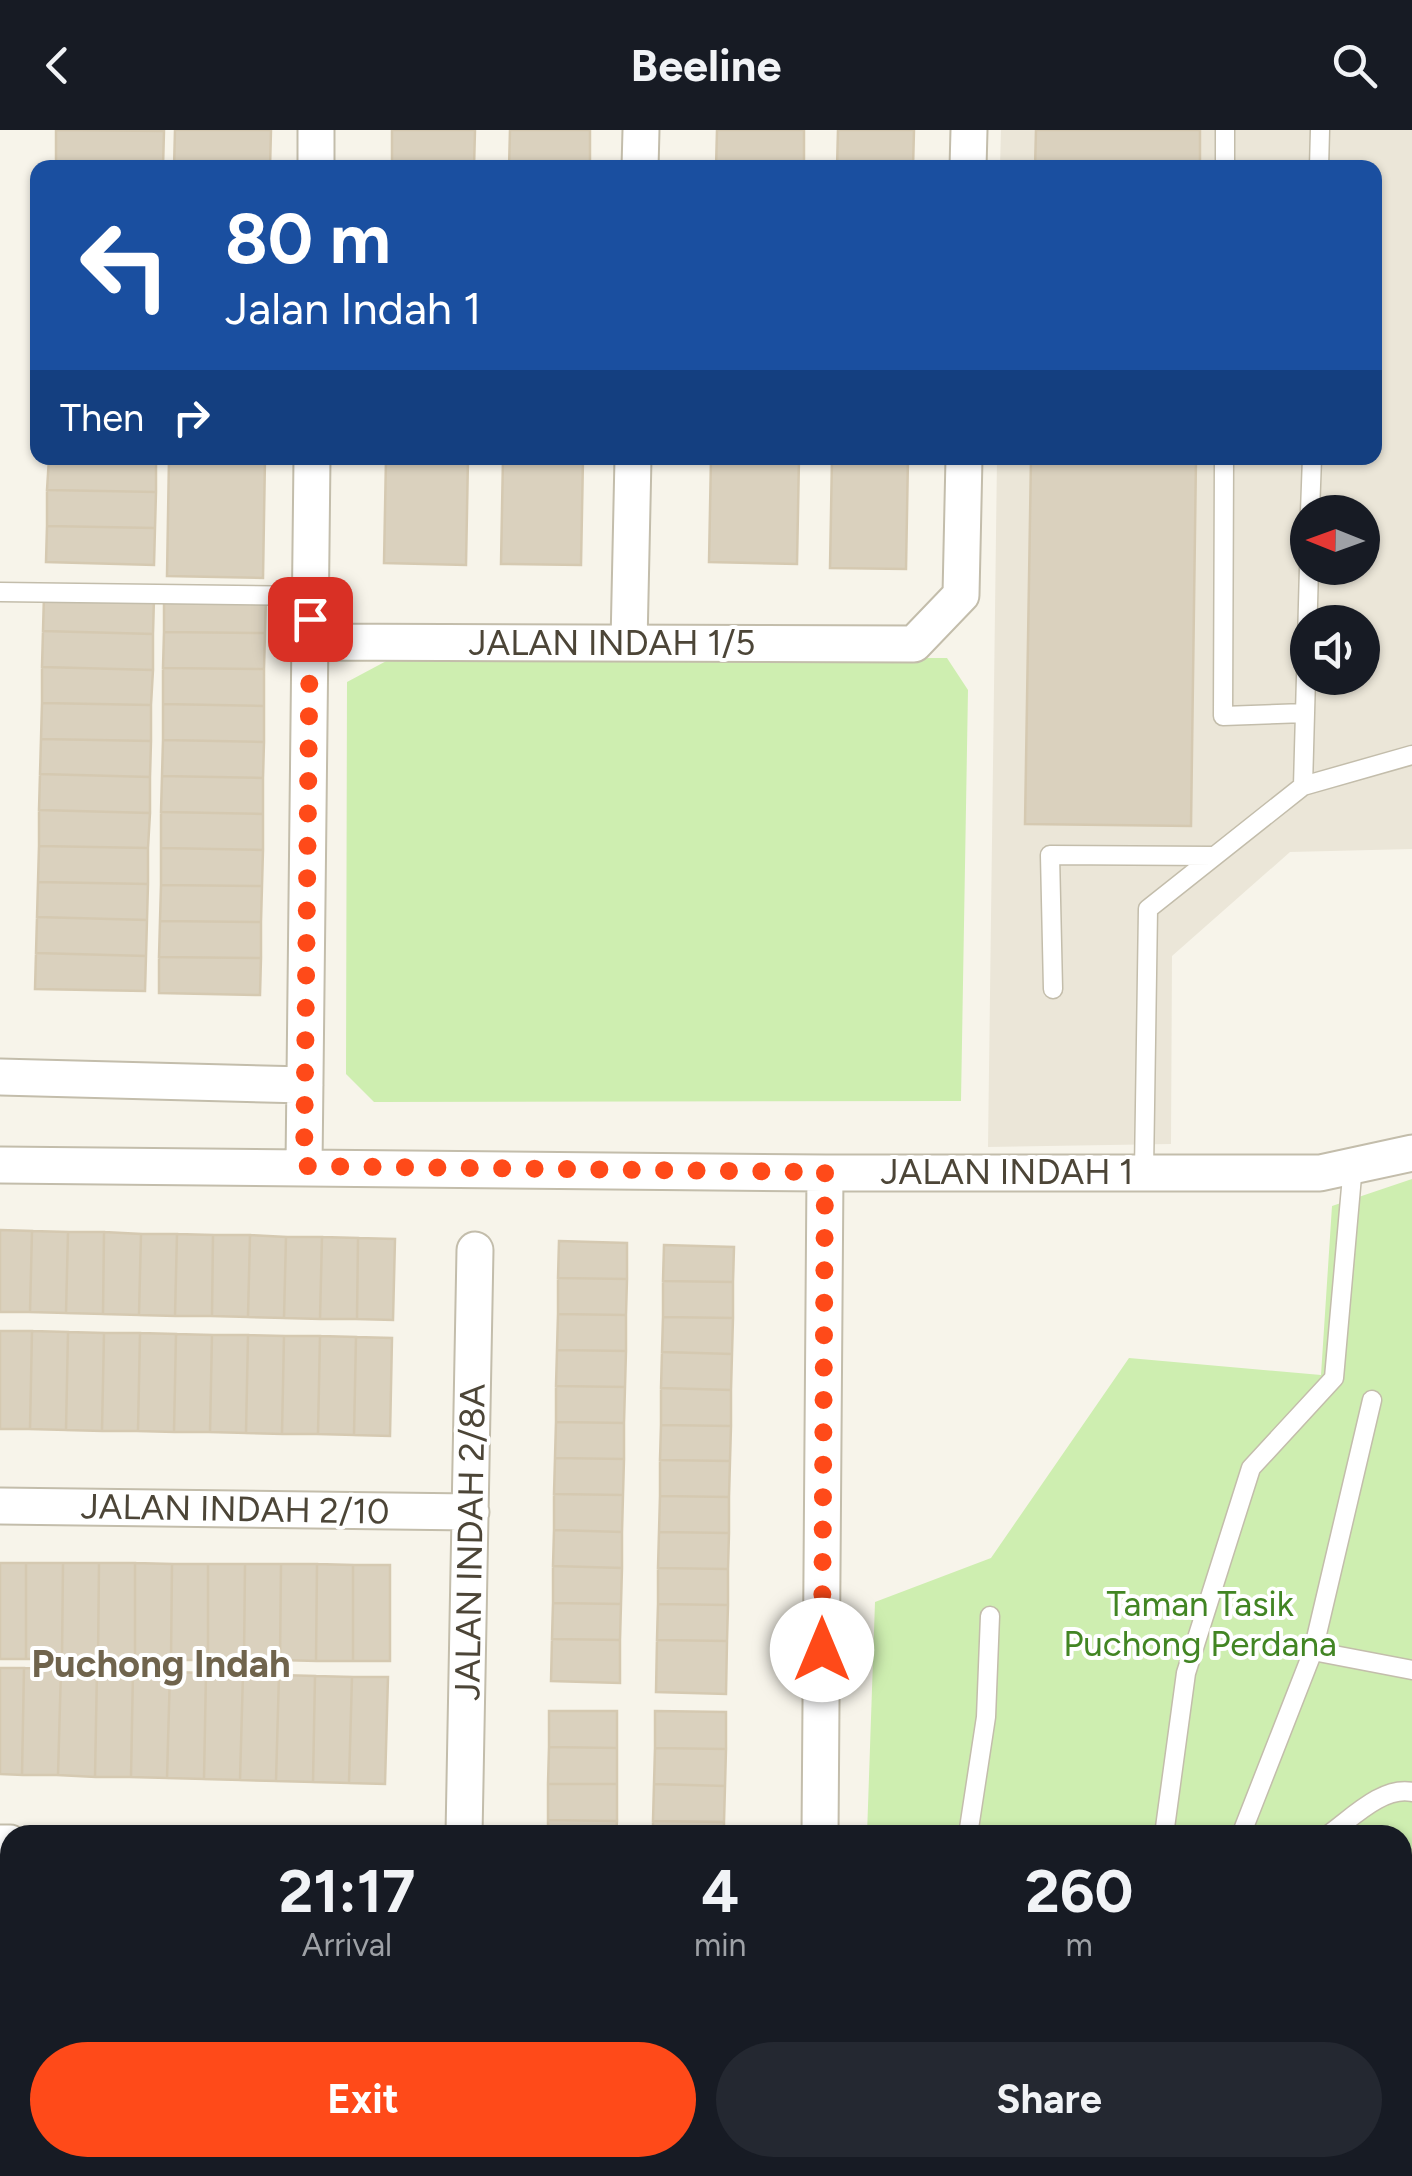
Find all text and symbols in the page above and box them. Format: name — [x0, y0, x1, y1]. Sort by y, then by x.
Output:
icon: back — [30, 38, 85, 93]
text: Beeline — [631, 38, 781, 92]
icon: search — [1327, 38, 1382, 93]
text: 80 m — [225, 196, 391, 281]
icon: left — [60, 200, 190, 330]
text: Jalan Indah 1 — [225, 281, 482, 335]
icon: right — [164, 390, 219, 445]
text: Then — [60, 395, 144, 441]
north arrow — [1290, 495, 1380, 585]
map controls — [1290, 495, 1380, 695]
pin — [268, 577, 353, 662]
icon: arrive — [283, 592, 338, 647]
button: sound — [1290, 605, 1380, 695]
street label: JALAN INDAH 1/5 — [469, 622, 755, 664]
street label: JALAN INDAH 1 — [880, 1151, 1134, 1193]
street label: JALAN INDAH 2/8A — [446, 1383, 494, 1701]
street label: JALAN INDAH 2/10 — [80, 1485, 390, 1533]
park label: Taman Tasik Puchong Perdana — [1063, 1583, 1337, 1665]
position arrow — [770, 1598, 874, 1702]
district label: Puchong Indah — [31, 1641, 291, 1687]
text: 21:17 — [279, 1855, 415, 1927]
text: 4 — [701, 1855, 739, 1927]
text: 260 — [1025, 1855, 1133, 1927]
text: Arrival — [302, 1926, 392, 1964]
text: min — [694, 1926, 746, 1964]
text: m — [1066, 1926, 1093, 1964]
button: Exit — [30, 2042, 696, 2157]
button: Share — [716, 2042, 1382, 2157]

